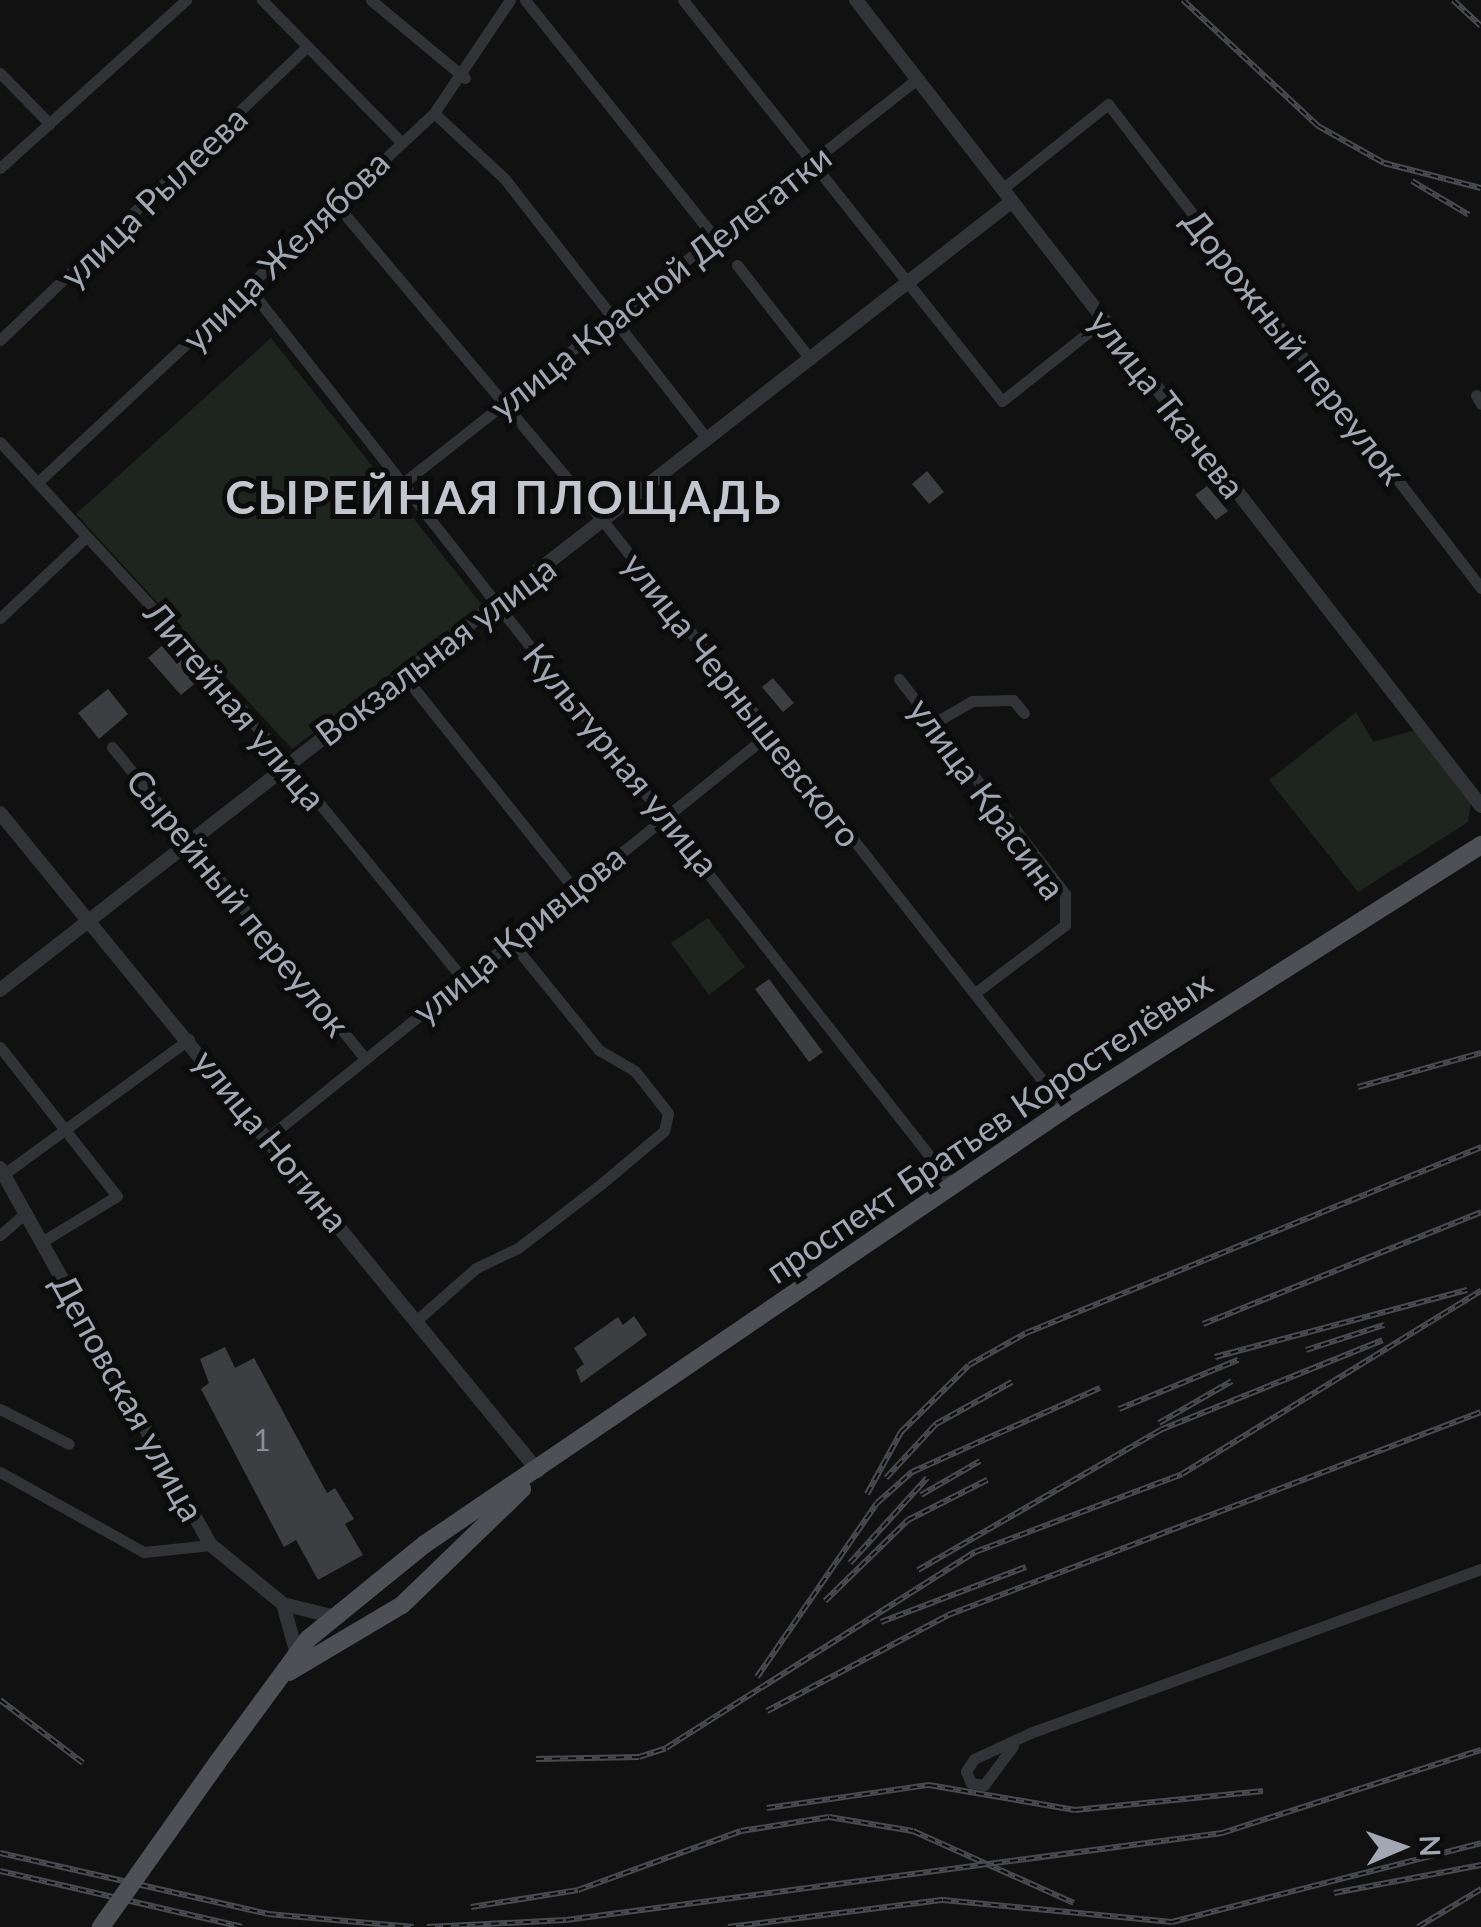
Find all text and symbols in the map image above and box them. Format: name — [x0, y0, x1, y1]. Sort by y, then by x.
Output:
street label: улица Рылеева — [51, 97, 255, 295]
street label: улица Красной Делегатки — [481, 135, 839, 427]
street label: улица Желябова — [173, 141, 397, 359]
street label: Дорожный переулок — [1175, 200, 1415, 492]
street label: улица Ткачева — [1081, 300, 1255, 506]
district label: СЫРЕЙНАЯ ПЛОЩАДЬ — [225, 471, 783, 525]
street label: улица Чернышевского — [615, 543, 871, 855]
street label: Вокзальная улица — [307, 546, 563, 754]
street label: Литейная улица — [136, 592, 336, 818]
street label: Культурная улица — [515, 634, 729, 884]
street label: улица Красина — [901, 689, 1075, 907]
street label: Сырейный переулок — [118, 760, 360, 1044]
street label: улица Кривцова — [404, 835, 632, 1031]
street label: проспект Братьев Коростелёвых — [757, 961, 1219, 1291]
street label: улица Ногина — [186, 1040, 358, 1240]
street label: Деповская улица — [44, 1266, 214, 1528]
house number: 1 — [253, 1421, 271, 1457]
north arrow — [1351, 1797, 1451, 1897]
text: N — [1414, 1835, 1448, 1857]

